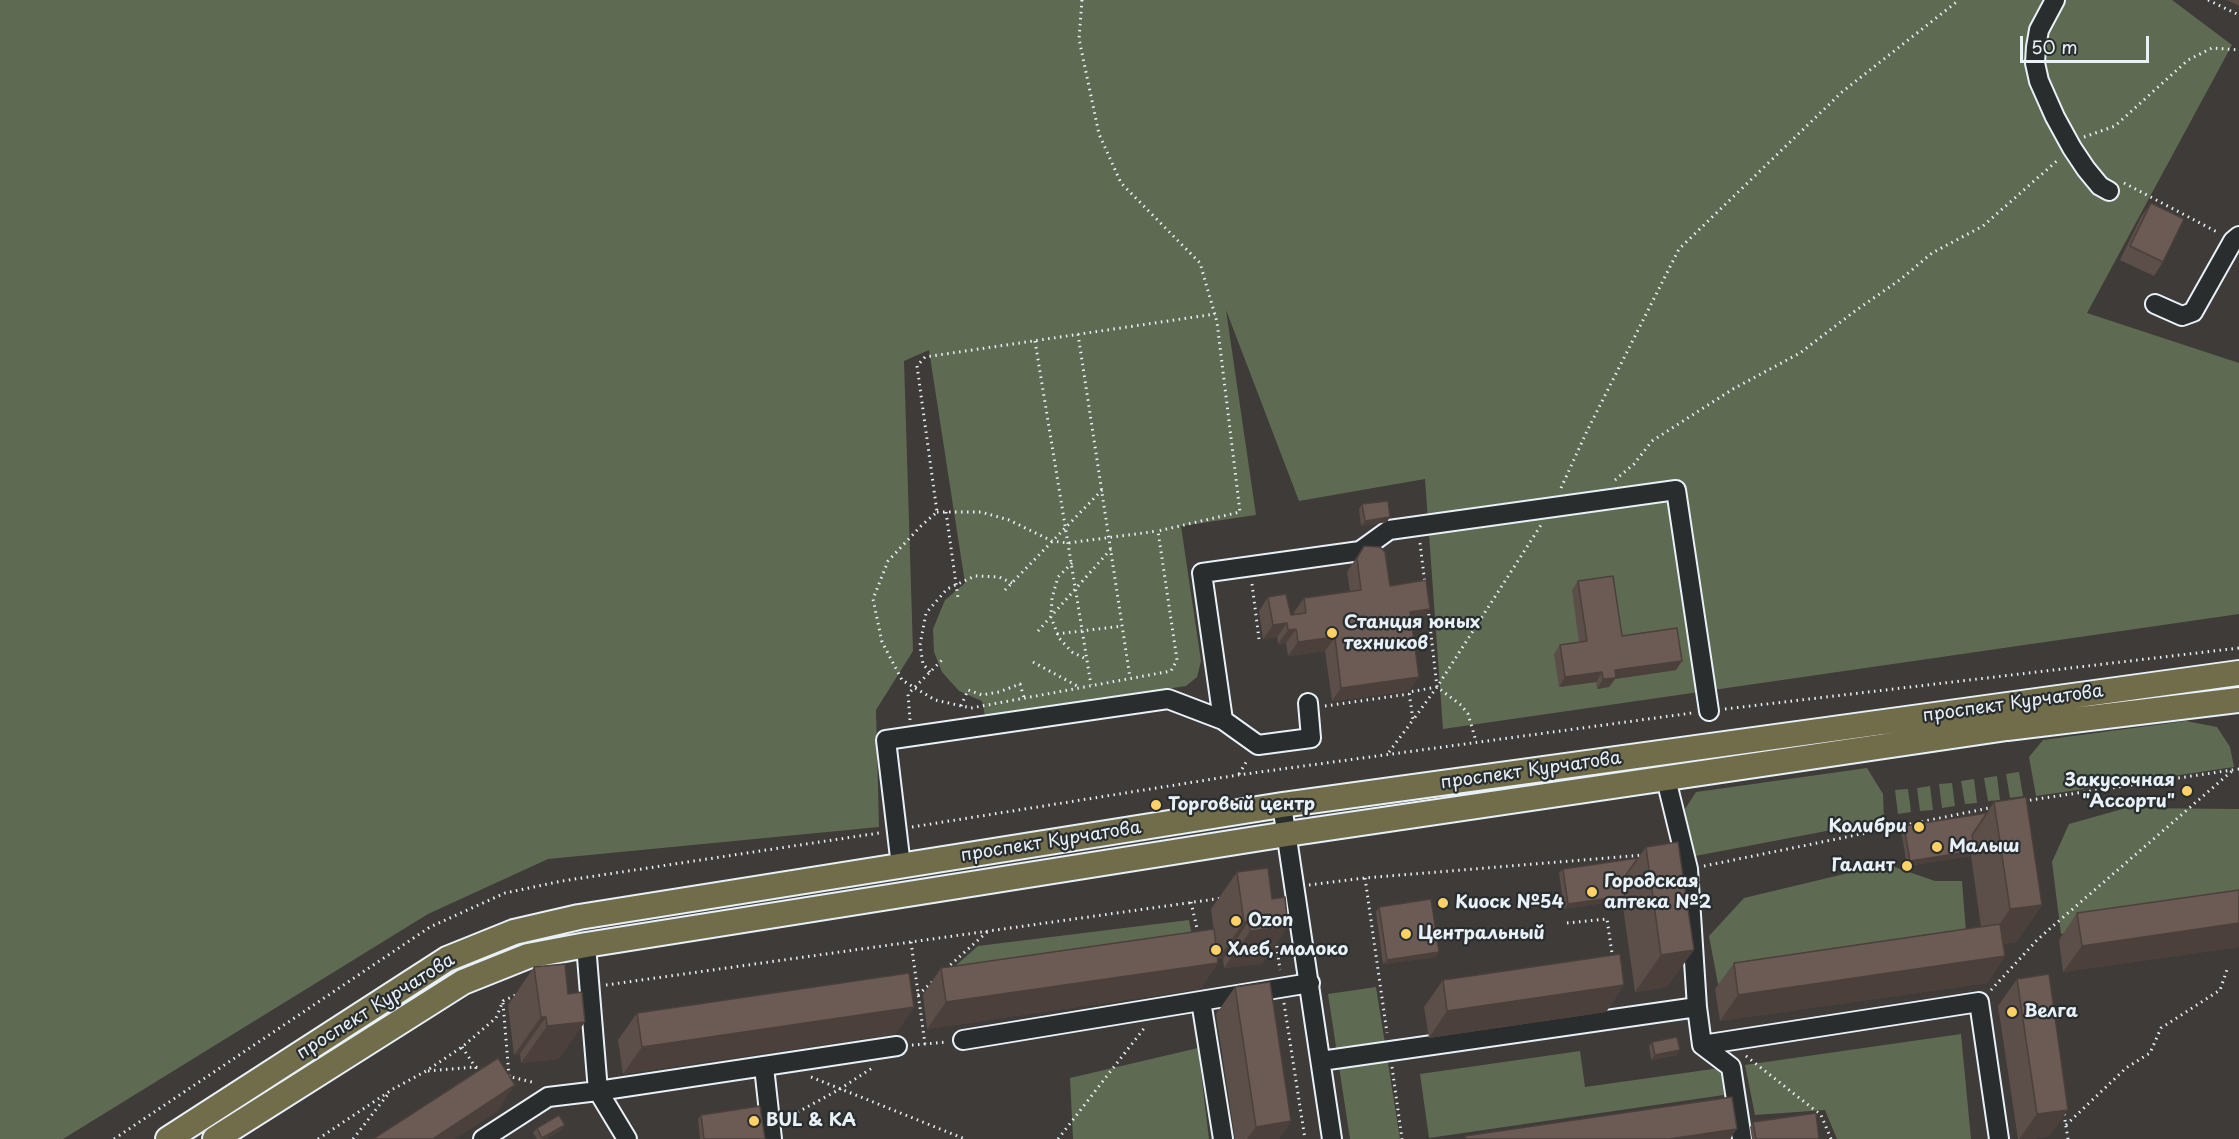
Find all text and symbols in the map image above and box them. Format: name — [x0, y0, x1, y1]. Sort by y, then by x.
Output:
scale bar — [2023, 24, 2152, 62]
text: 50 m — [2031, 33, 2078, 60]
place label: Станция юных техников — [1344, 612, 1480, 654]
marker: Станция юных техников — [1325, 626, 1339, 640]
street label: проспект Курчатова — [1921, 681, 2105, 727]
street label: проспект Курчатова — [1439, 748, 1623, 794]
place label: Закусочная "Ассорти" — [2065, 770, 2175, 812]
marker: Закусочная "Ассорти" — [2180, 784, 2194, 798]
place label: Торговый центр — [1168, 794, 1315, 816]
marker: Торговый центр — [1149, 798, 1163, 812]
place label: Колибри — [1829, 816, 1907, 838]
street label: проспект Курчатова — [959, 817, 1143, 867]
marker: Колибри — [1912, 820, 1926, 834]
place label: Малыш — [1949, 836, 2020, 858]
marker: Малыш — [1930, 840, 1944, 854]
place label: Галант — [1832, 855, 1895, 877]
marker: Галант — [1900, 859, 1914, 873]
place label: Городская аптека №2 — [1604, 871, 1711, 914]
marker: Городская аптека №2 — [1585, 885, 1599, 899]
place label: Киоск №54 — [1455, 892, 1564, 914]
marker: Киоск №54 — [1436, 896, 1450, 910]
place label: Ozon — [1248, 910, 1293, 932]
marker: Ozon — [1229, 914, 1243, 928]
place label: Центральный — [1418, 923, 1545, 945]
marker: Центральный — [1399, 927, 1413, 941]
place label: Хлеб, молоко — [1228, 939, 1348, 961]
marker: Хлеб, молоко — [1209, 943, 1223, 957]
street label: проспект Курчатова — [293, 950, 459, 1064]
place label: Велга — [2024, 1001, 2078, 1023]
marker: Велга — [2005, 1005, 2019, 1019]
place label: BUL & KA — [766, 1110, 856, 1132]
marker: BUL & KA — [747, 1114, 761, 1128]

